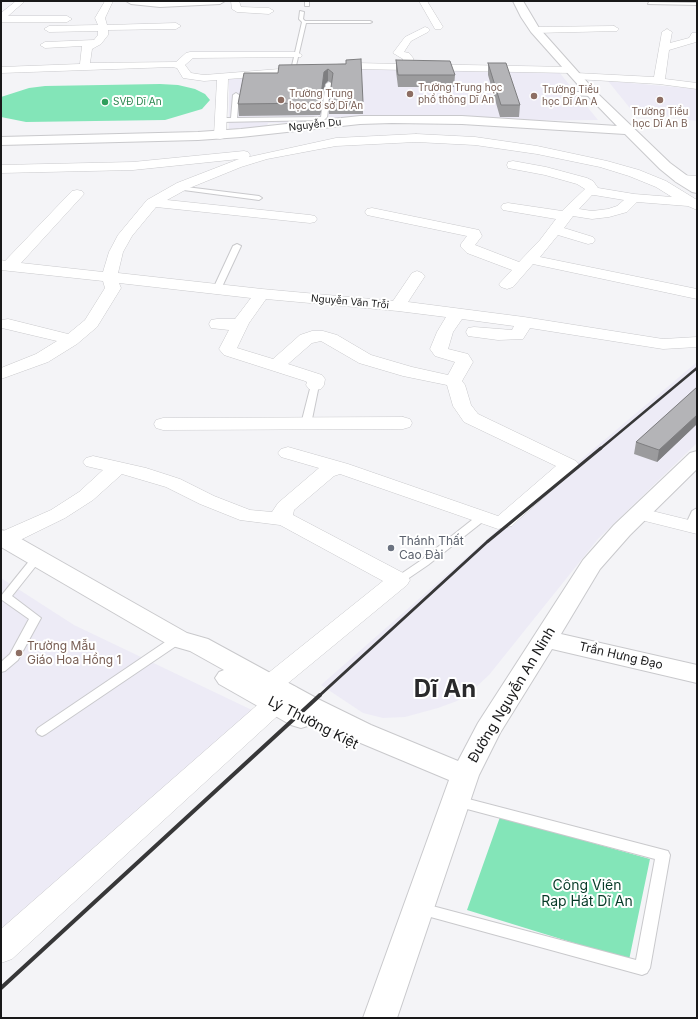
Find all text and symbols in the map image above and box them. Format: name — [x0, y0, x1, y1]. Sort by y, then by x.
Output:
place label: Trường Trung học phổ thông Dĩ An — [418, 82, 502, 106]
place label: Trường Tiểu học Dĩ An A — [542, 84, 599, 108]
place label: Trường Trung học cơ sở Dĩ An — [289, 88, 363, 112]
marker: Trường Trung học phổ thông Dĩ An — [405, 89, 415, 99]
marker: Trường Tiểu học Dĩ An A — [529, 91, 539, 101]
marker: Trường Trung học cơ sở Dĩ An — [276, 95, 286, 105]
marker: Trường Tiểu học Dĩ An B — [655, 95, 665, 105]
place label: SVĐ Dĩ An — [113, 96, 162, 108]
marker: SVĐ Dĩ An — [100, 97, 110, 107]
place label: Trường Tiểu học Dĩ An B — [632, 106, 688, 130]
street label: Nguyễn Du — [288, 116, 342, 134]
street label: Nguyễn Văn Trỗi — [311, 293, 389, 311]
place label: Thánh Thất Cao Đài — [399, 534, 464, 562]
marker: Thánh Thất Cao Đài — [386, 543, 396, 553]
street label: Đường Nguyễn An Ninh — [465, 624, 559, 766]
place label: Trường Mẫu Giáo Hoa Hồng 1 — [27, 639, 121, 667]
street label: Trần Hưng Đạo — [578, 639, 664, 673]
marker: Trường Mẫu Giáo Hoa Hồng 1 — [14, 648, 24, 658]
district label: Dĩ An — [414, 676, 476, 704]
street label: Lý Thường Kiệt — [265, 693, 361, 753]
park label: Công Viên Rạp Hát Dĩ An — [541, 878, 633, 910]

